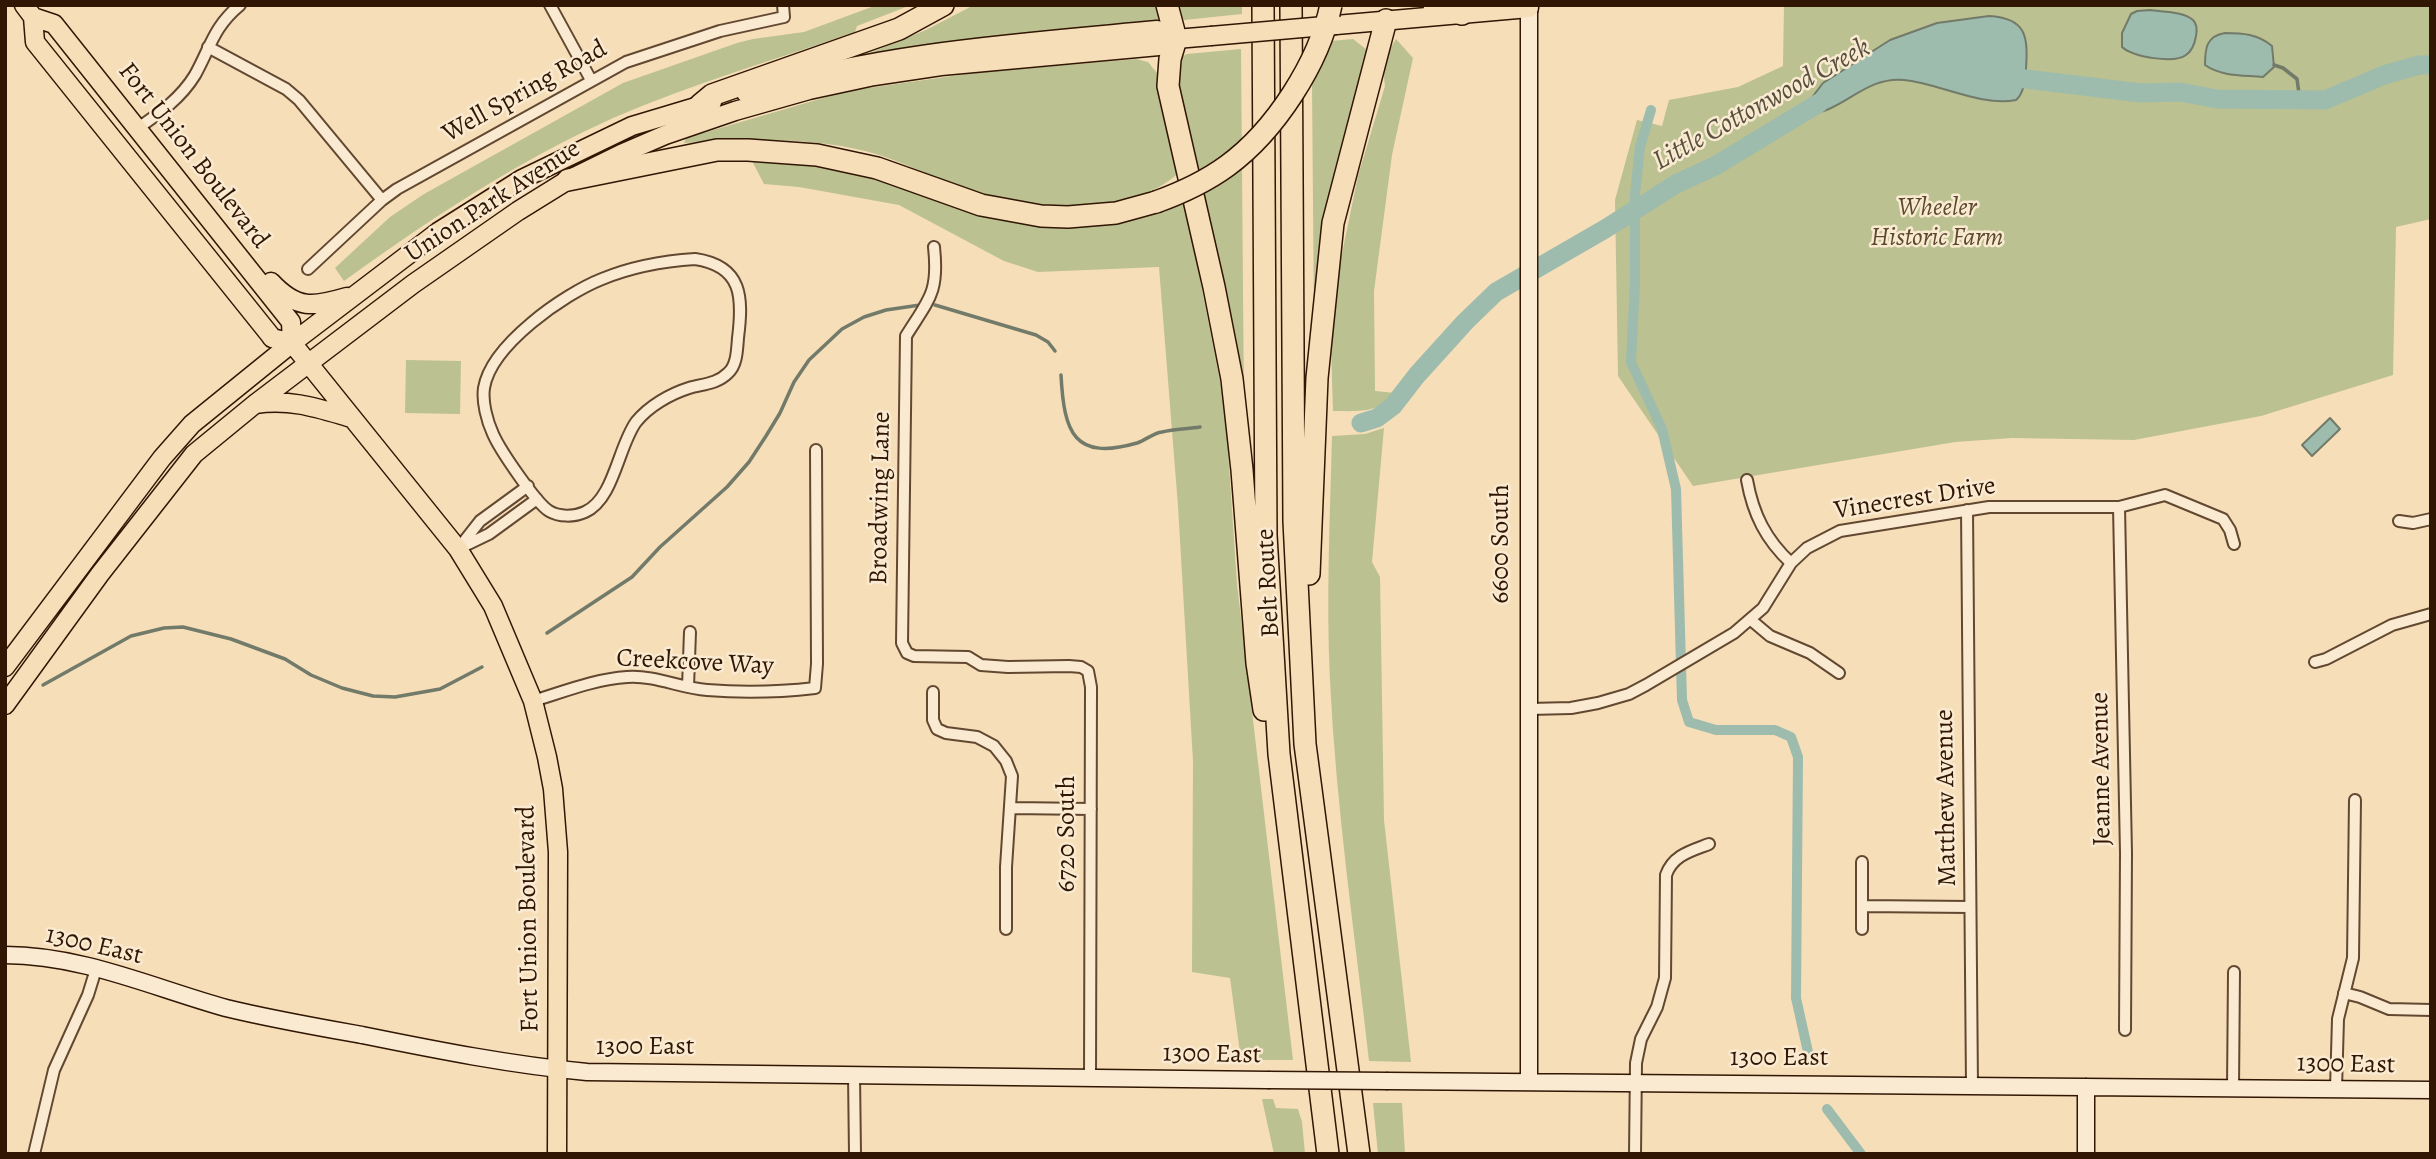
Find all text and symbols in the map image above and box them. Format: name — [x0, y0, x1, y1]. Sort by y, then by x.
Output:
water label: Little Cottonwood Creek — [1648, 31, 1876, 179]
street label: Well Spring Road — [437, 34, 613, 150]
street label: Fort Union Boulevard — [111, 57, 275, 255]
street label: Union Park Avenue — [400, 134, 586, 270]
park label: Wheeler Historic Farm — [1871, 193, 2003, 255]
street label: Broadwing Lane — [864, 411, 898, 585]
street label: Vinecrest Drive — [1832, 471, 1998, 527]
street label: 6600 South — [1486, 484, 1518, 604]
street label: Belt Route — [1251, 528, 1287, 638]
street label: Creekcove Way — [615, 643, 775, 683]
street label: Jeanne Avenue — [2085, 692, 2119, 846]
street label: Matthew Avenue — [1930, 709, 1964, 887]
street label: 6720 South — [1052, 775, 1084, 893]
street label: Fort Union Boulevard — [511, 805, 547, 1033]
street label: 1300 East — [42, 920, 146, 972]
street label: 1300 East — [596, 1032, 694, 1064]
street label: 1300 East — [1162, 1039, 1262, 1071]
street label: 1300 East — [1730, 1043, 1828, 1075]
street label: 1300 East — [2296, 1049, 2396, 1081]

